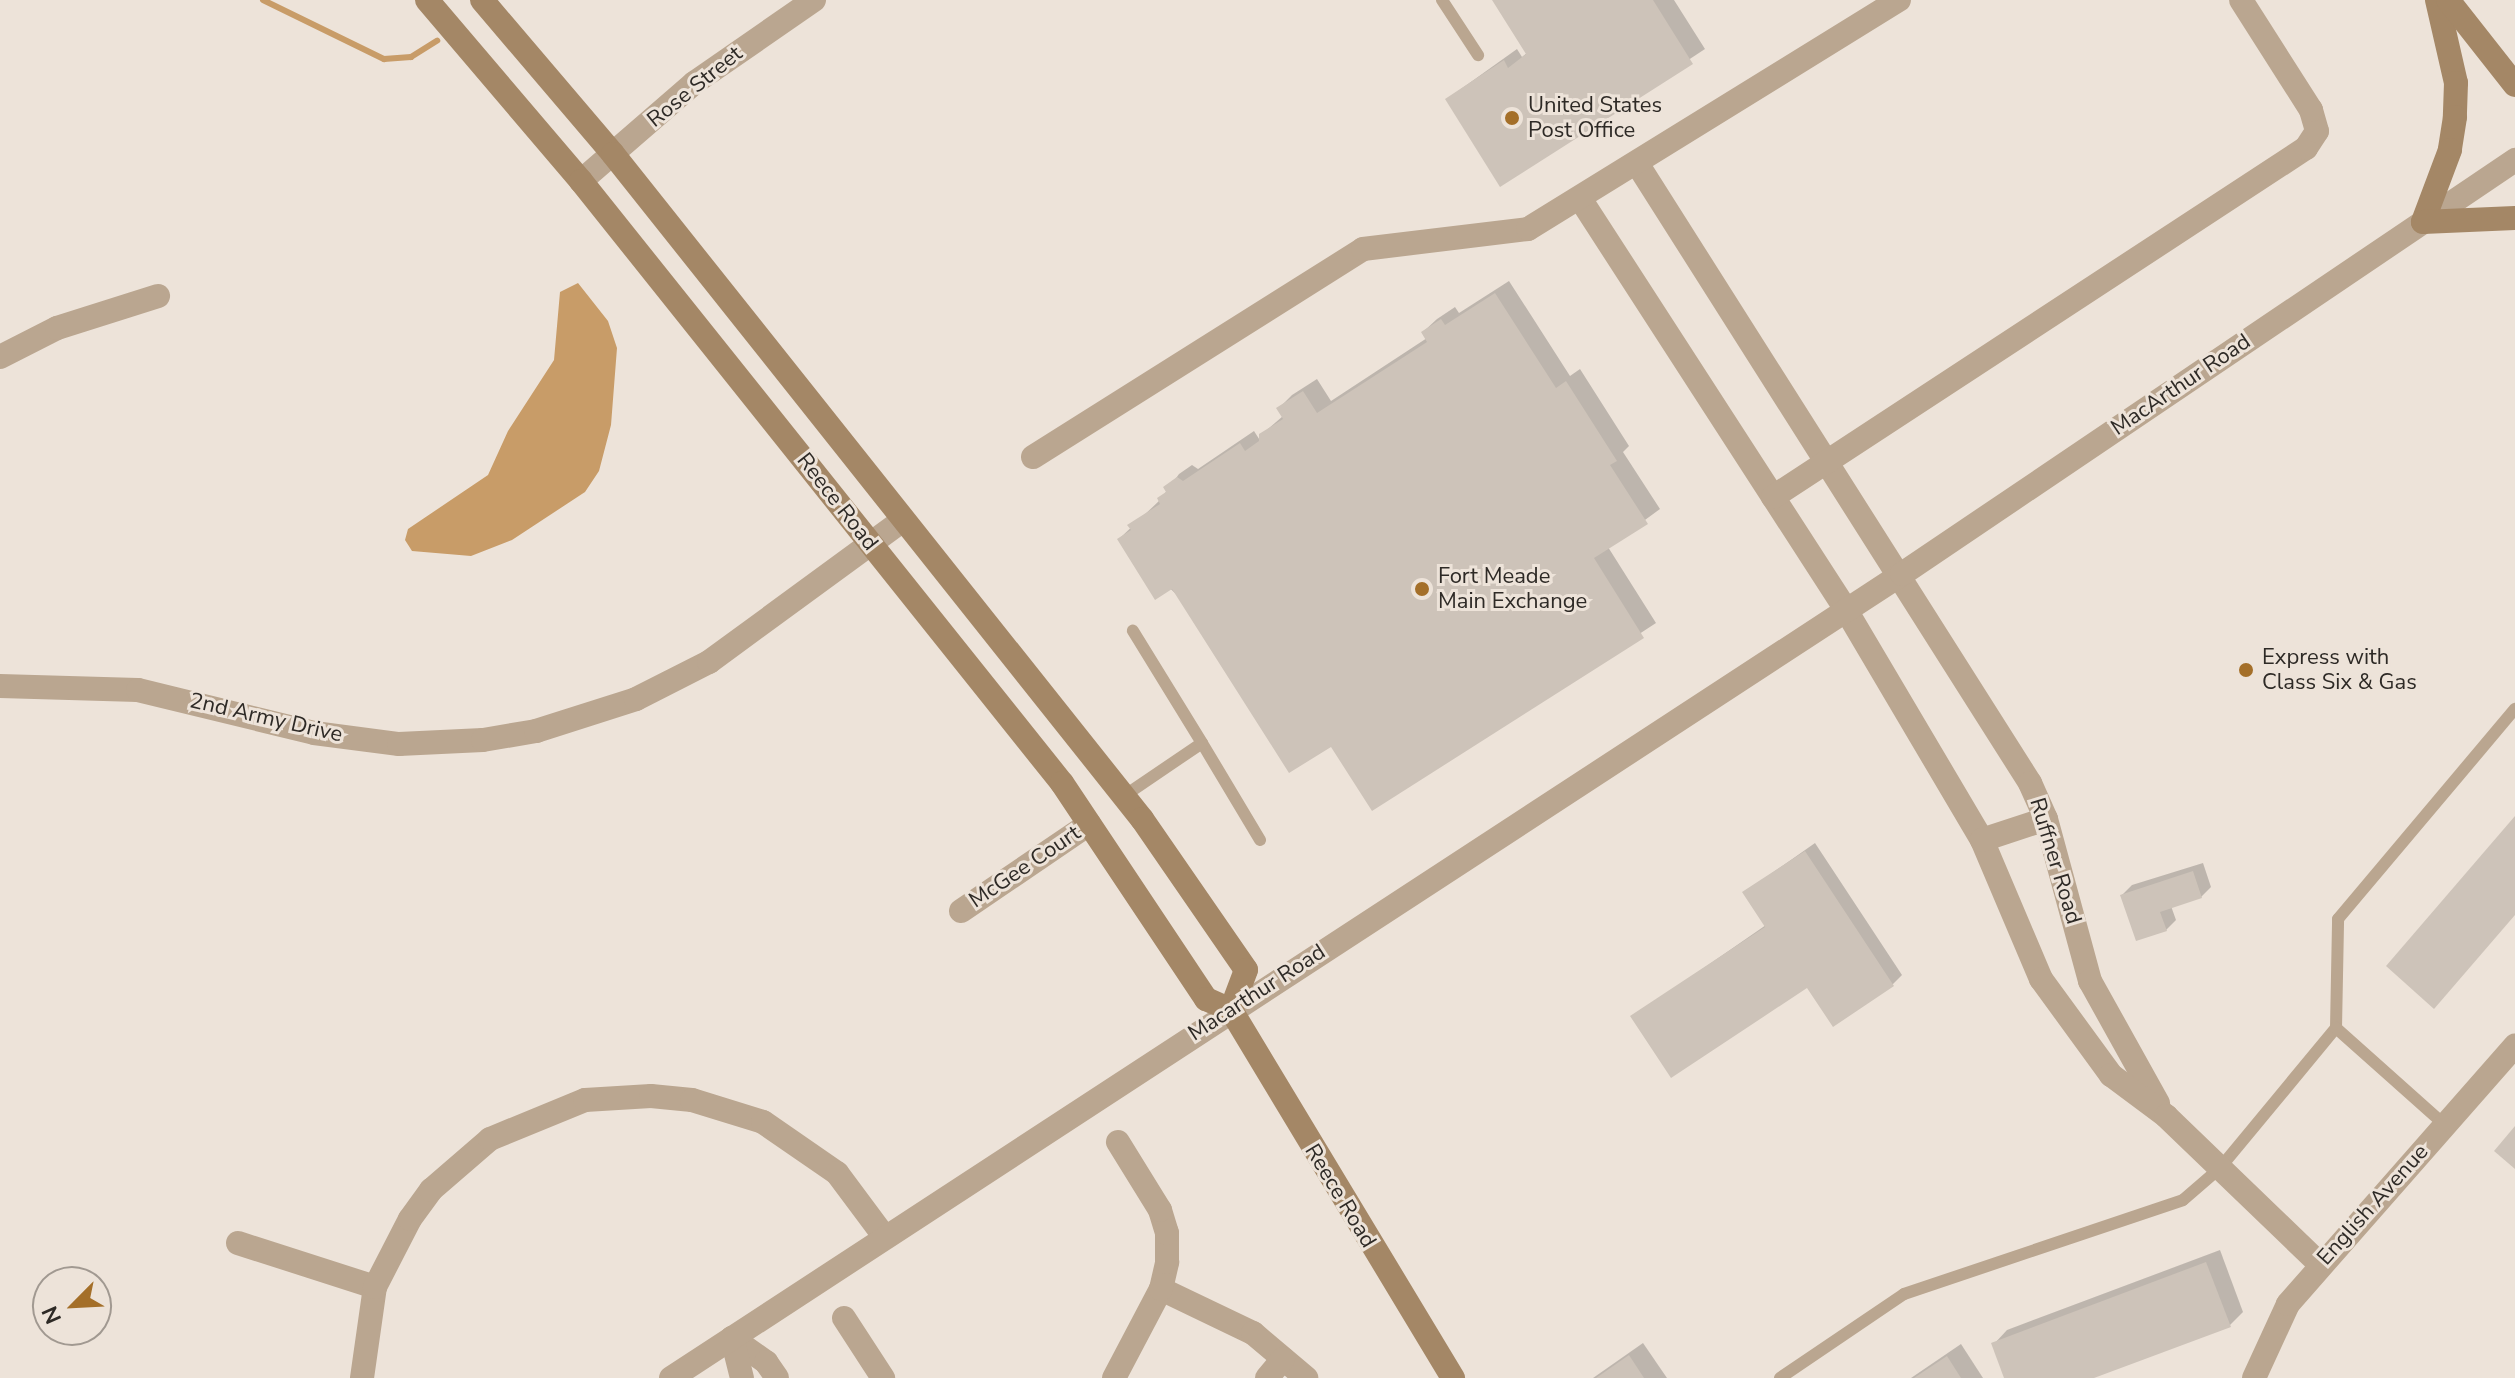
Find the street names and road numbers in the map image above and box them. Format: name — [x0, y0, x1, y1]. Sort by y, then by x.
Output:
street label: Rose Street — [642, 41, 748, 133]
street label: MacArthur Road — [2106, 329, 2256, 441]
street label: Reece Road — [791, 448, 883, 556]
street label: 2nd Army Drive — [187, 688, 345, 748]
street label: Ruffner Road — [2023, 795, 2087, 927]
street label: McGee Court — [964, 820, 1086, 914]
street label: Macarthur Road — [1184, 939, 1330, 1047]
street label: Reece Road — [1299, 1139, 1381, 1253]
street label: English Avenue — [2312, 1139, 2434, 1271]

